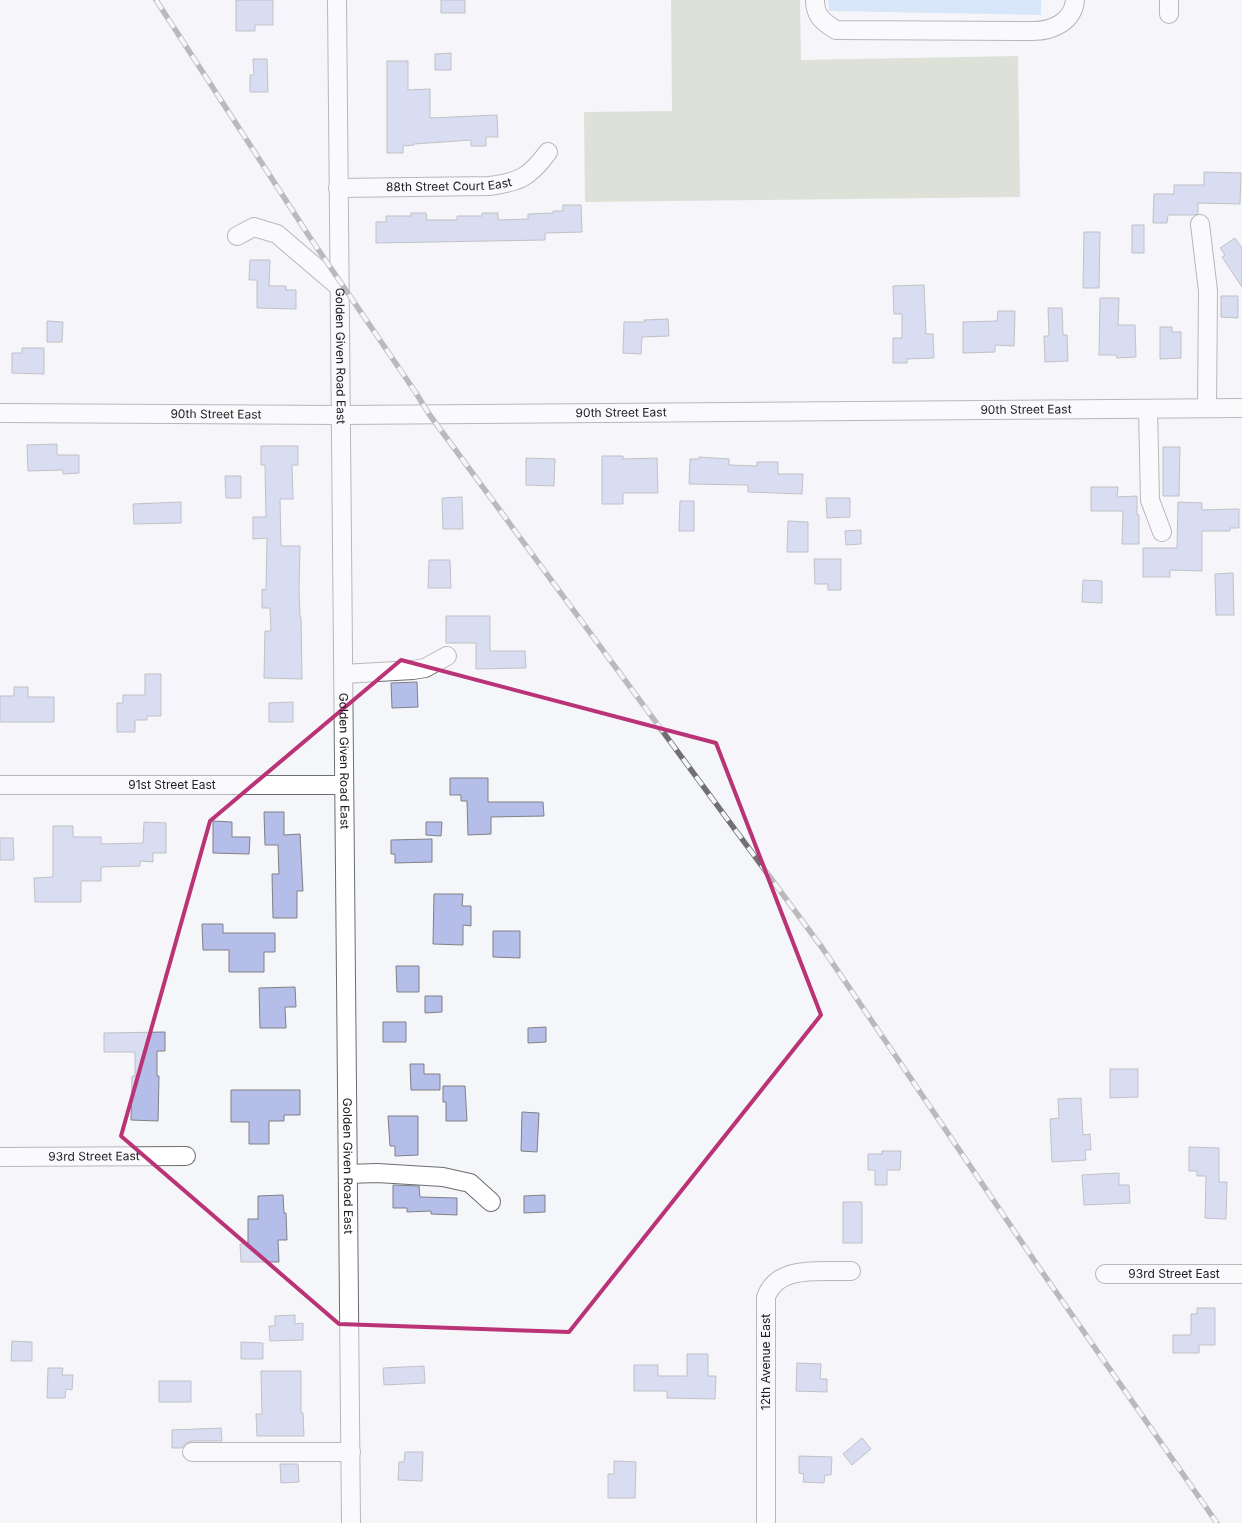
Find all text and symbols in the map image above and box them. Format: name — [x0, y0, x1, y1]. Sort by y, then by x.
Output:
street label: 88th Street Court East — [386, 174, 513, 194]
street label: Golden Given Road East — [333, 288, 349, 424]
street label: 90th Street East — [980, 401, 1072, 417]
street label: 90th Street East — [575, 404, 667, 420]
street label: 90th Street East — [170, 406, 262, 422]
street label: Golden Given Road East — [336, 693, 353, 829]
street label: 91st Street East — [128, 777, 216, 792]
street label: Golden Given Road East — [340, 1098, 356, 1234]
street label: 93rd Street East — [48, 1148, 140, 1164]
street label: 93rd Street East — [1128, 1266, 1220, 1281]
street label: 12th Avenue East — [758, 1314, 773, 1410]

